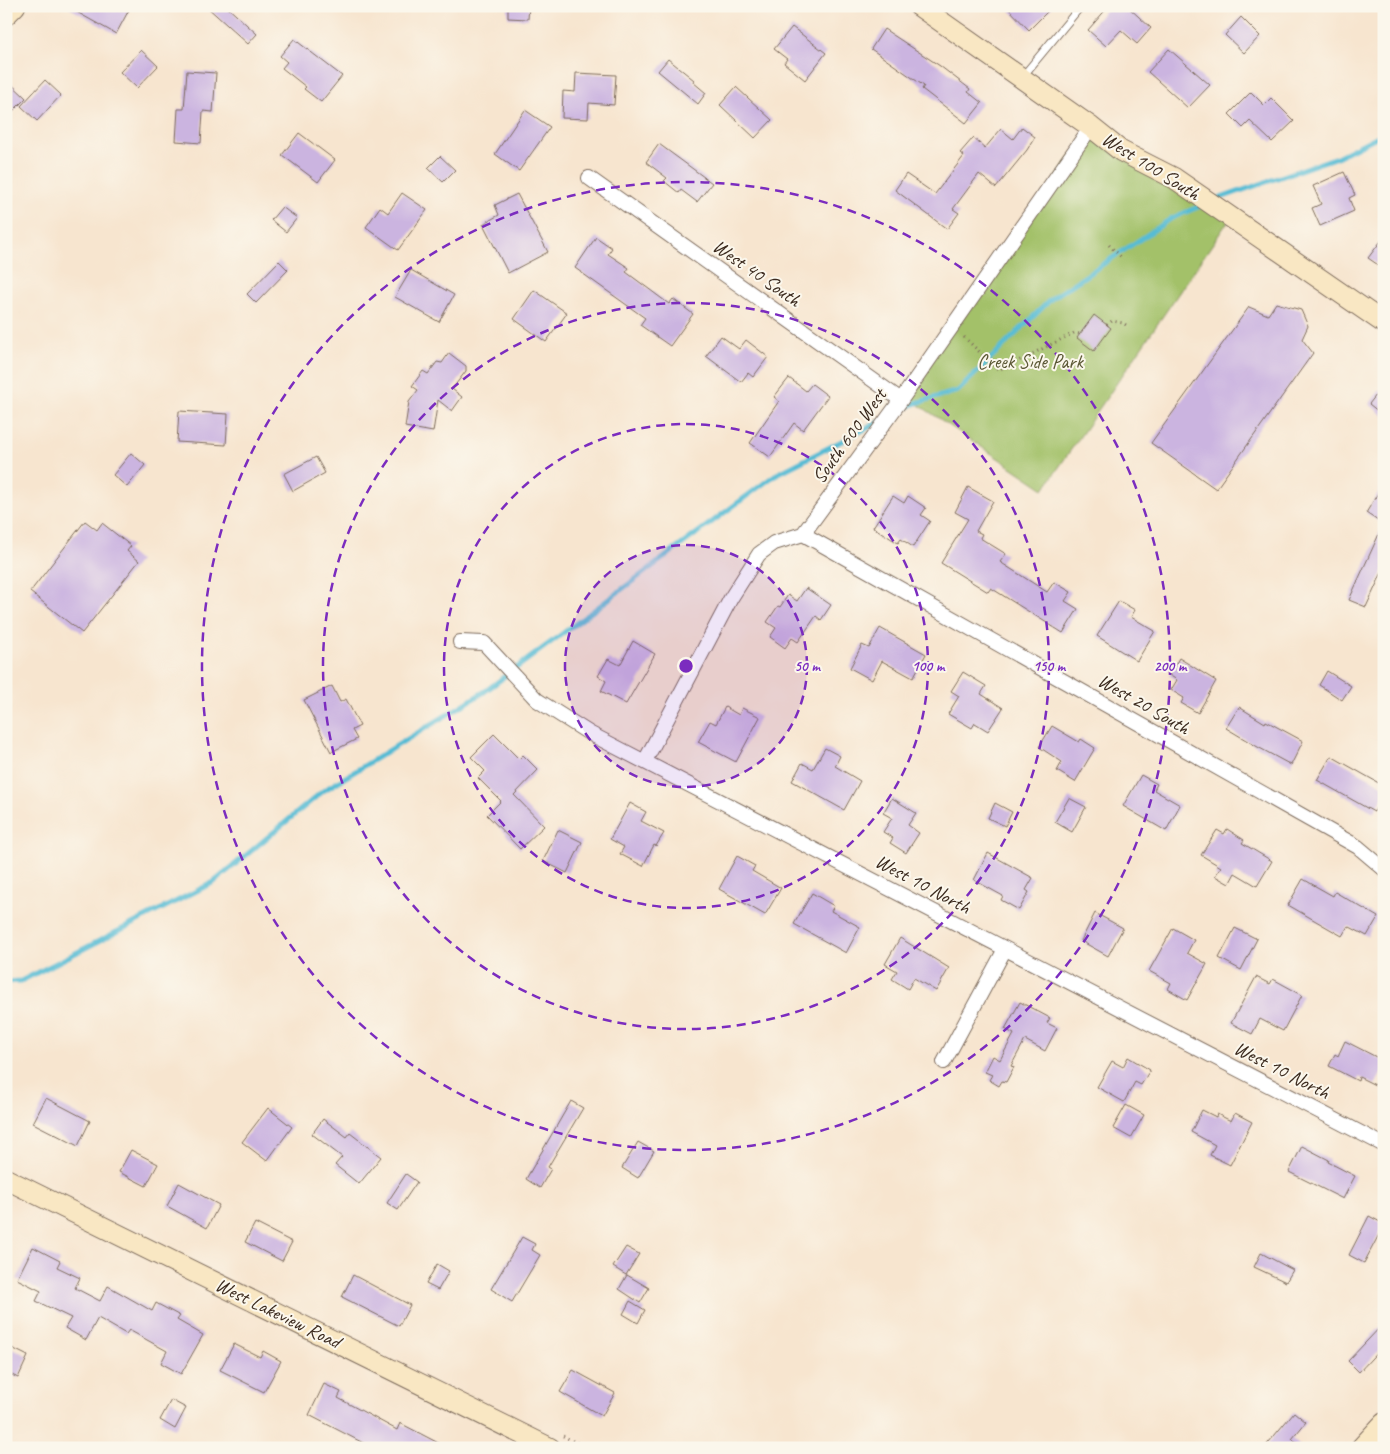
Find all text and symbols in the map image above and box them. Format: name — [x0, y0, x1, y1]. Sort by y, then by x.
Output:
street label: West 100 South — [1097, 126, 1205, 206]
street label: West 40 South — [708, 234, 807, 313]
park label: Creek Side Park — [977, 349, 1084, 374]
street label: South 600 West — [806, 382, 893, 488]
centre of rings — [677, 657, 695, 675]
text: 50 m — [794, 657, 821, 676]
text: 100 m — [912, 657, 946, 676]
text: 150 m — [1033, 657, 1067, 676]
text: 200 m — [1154, 657, 1188, 676]
street label: West 20 South — [1094, 668, 1195, 741]
street label: West 10 North — [871, 849, 976, 920]
street label: West 10 North — [1230, 1035, 1335, 1105]
street label: West Lakeview Road — [211, 1272, 347, 1355]

